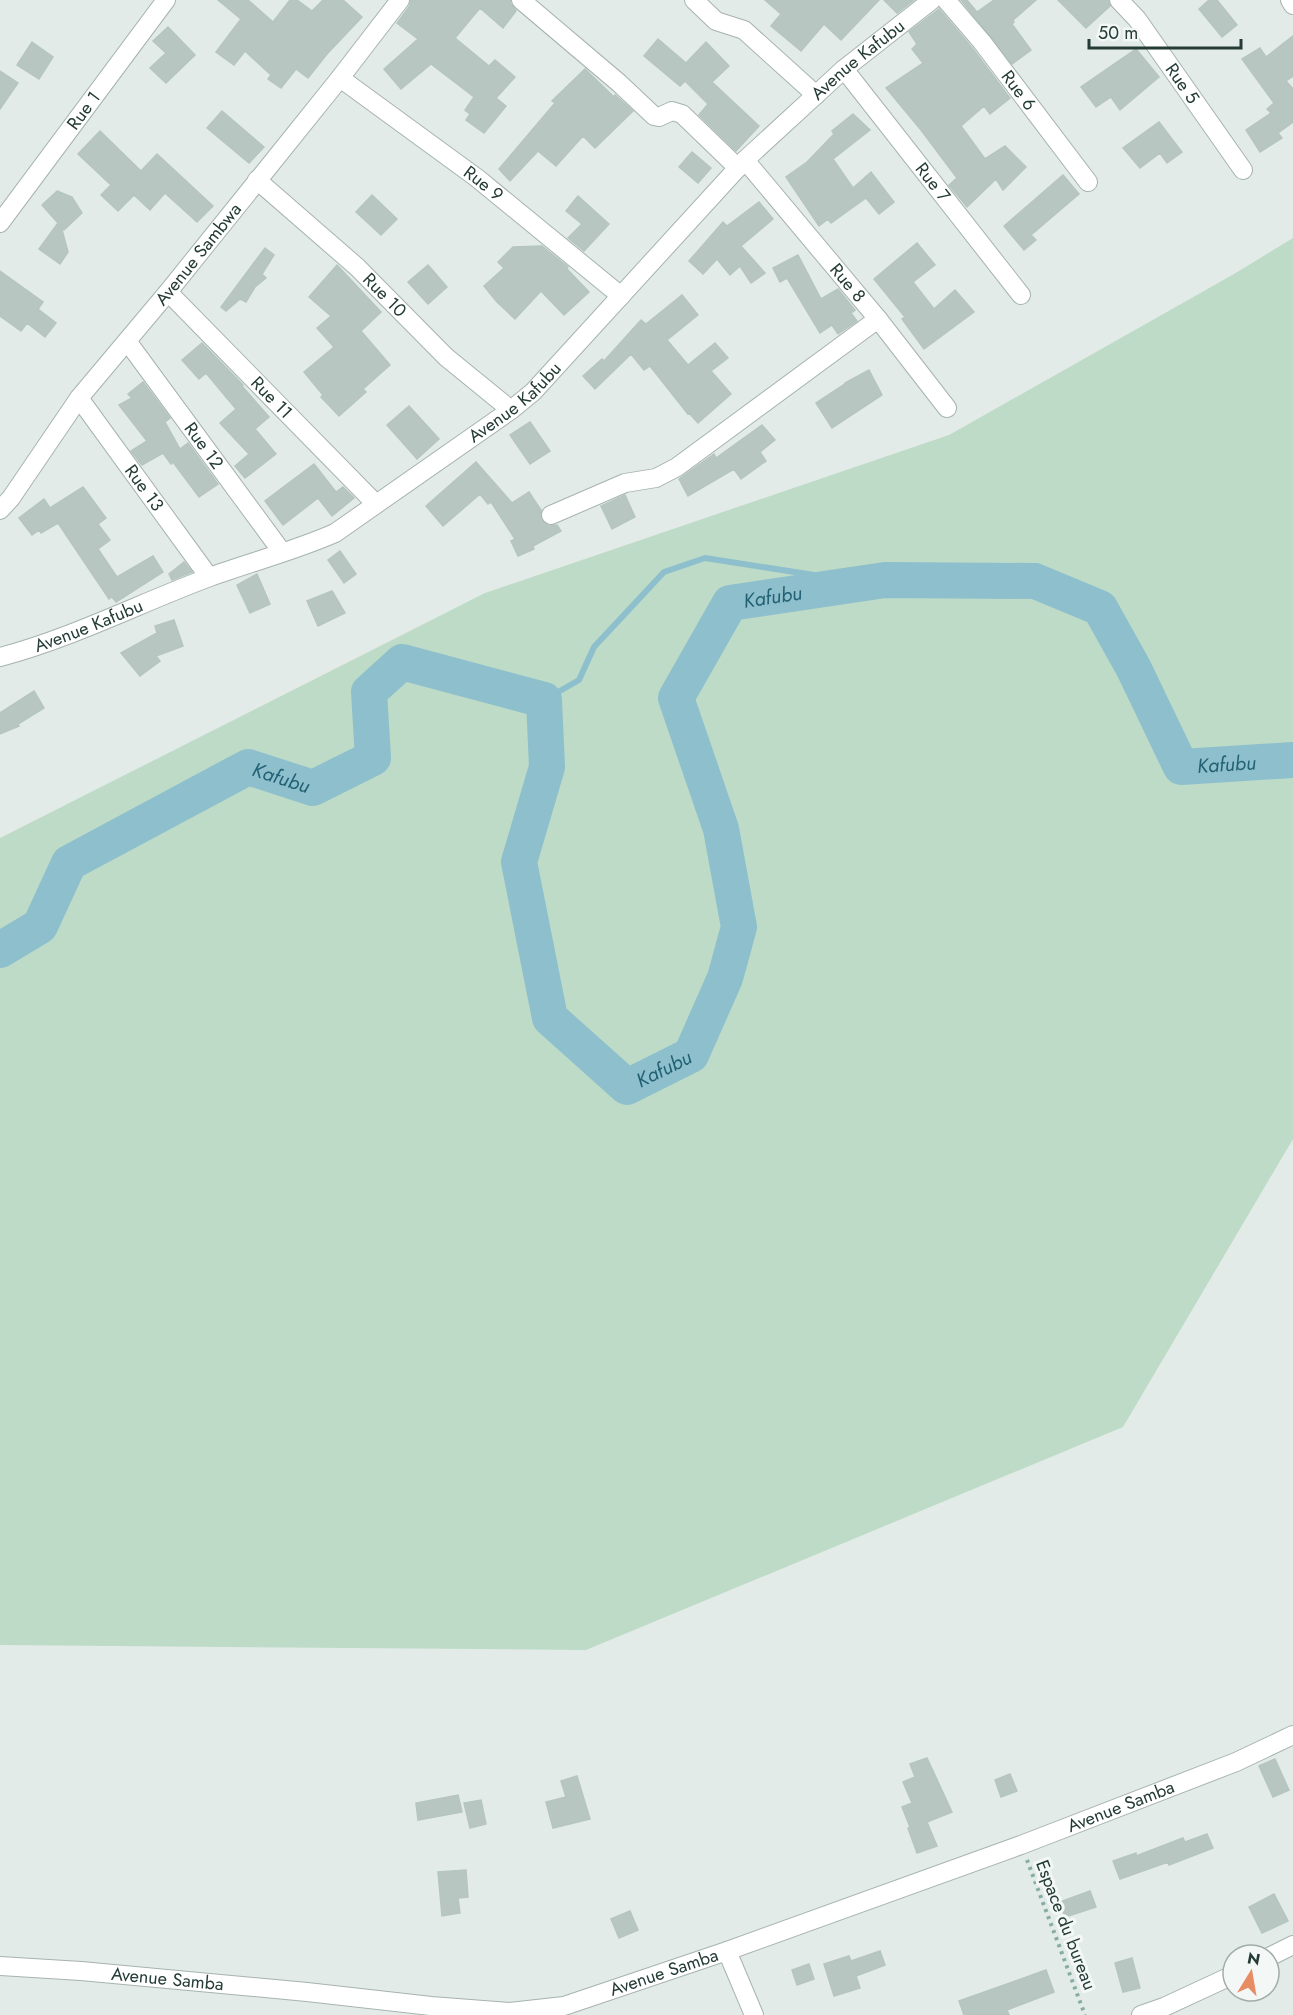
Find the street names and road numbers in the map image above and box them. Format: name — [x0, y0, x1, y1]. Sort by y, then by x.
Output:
street label: Avenue Kafubu — [805, 13, 910, 106]
street label: Rue 5 — [1159, 58, 1206, 109]
street label: Rue 6 — [995, 65, 1042, 116]
street label: Rue 1 — [61, 86, 107, 135]
street label: Rue 7 — [909, 157, 957, 208]
street label: Rue 9 — [458, 159, 509, 208]
street label: Avenue Sambwa — [149, 197, 248, 311]
street label: Rue 8 — [824, 257, 872, 308]
street label: Rue 10 — [357, 267, 413, 323]
street label: Avenue Kafubu — [463, 356, 567, 449]
street label: Rue 11 — [245, 371, 299, 425]
street label: Rue 12 — [178, 417, 230, 475]
street label: Rue 13 — [118, 459, 170, 517]
street label: Avenue Kafubu — [31, 593, 147, 659]
street label: Avenue Samba — [1063, 1774, 1178, 1839]
street label: Espace du bureau — [1029, 1856, 1103, 1994]
street label: Avenue Samba — [606, 1942, 722, 2003]
street label: Avenue Samba — [110, 1961, 225, 1997]

